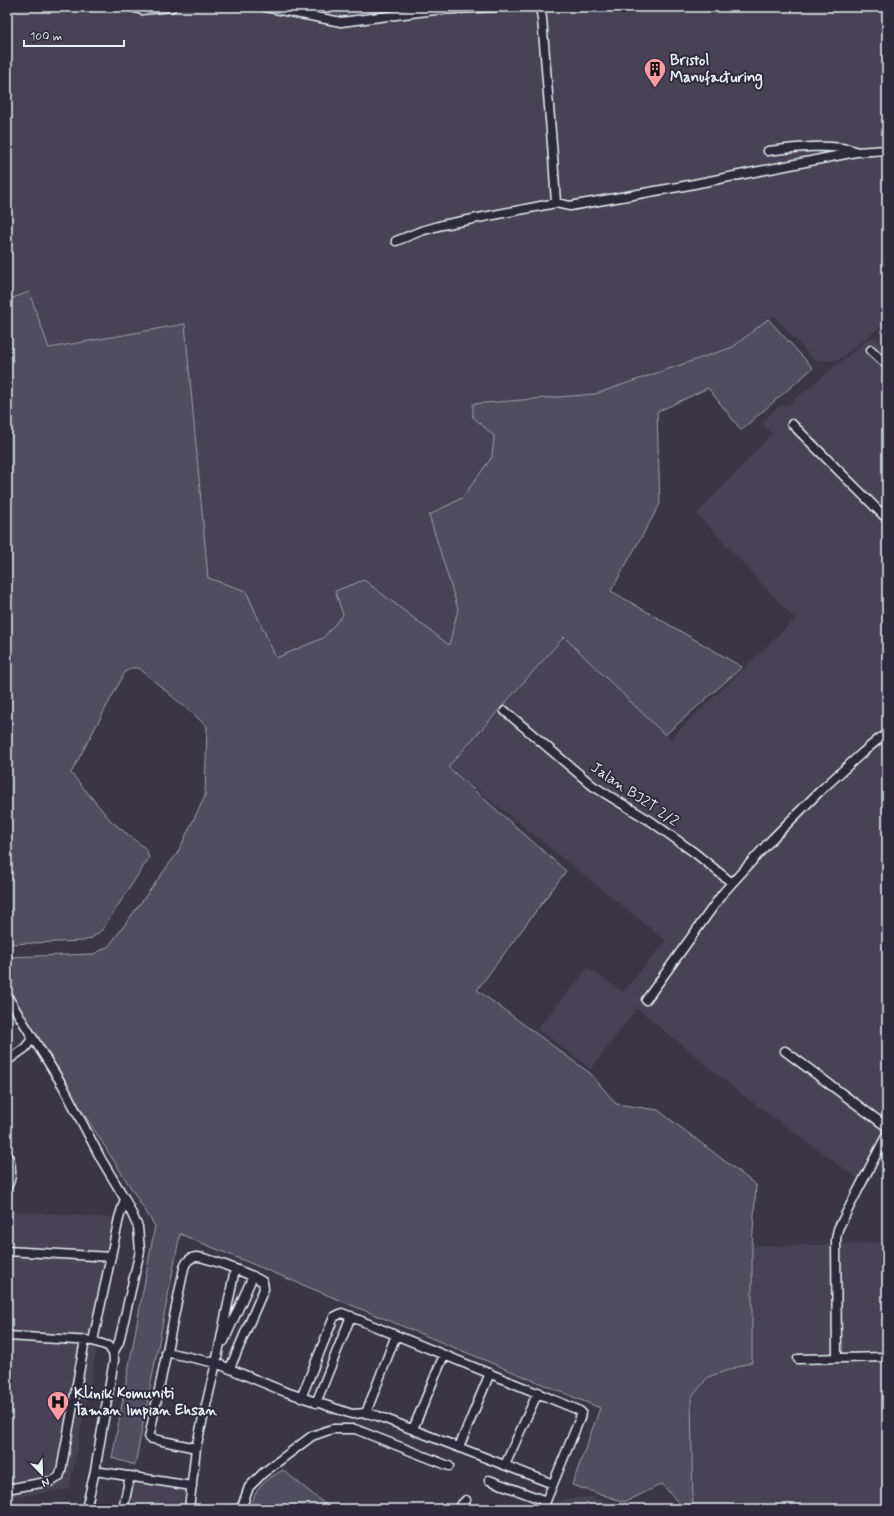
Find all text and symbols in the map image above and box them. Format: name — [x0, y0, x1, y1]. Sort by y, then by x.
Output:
scale bar — [24, 22, 124, 48]
text: 100 m — [30, 29, 62, 45]
place label: Bristol Manufacturing — [670, 51, 763, 90]
building icon: Bristol Manufacturing — [642, 56, 668, 89]
street label: Jalan BJ2T 2/2 — [587, 758, 682, 832]
place label: Klinik Komuniti Taman Impian Ehsan — [74, 1384, 218, 1421]
hospital icon: Klinik Komuniti Taman Impian Ehsan — [45, 1389, 71, 1422]
north arrow — [22, 1454, 62, 1494]
text: N — [39, 1474, 52, 1490]

